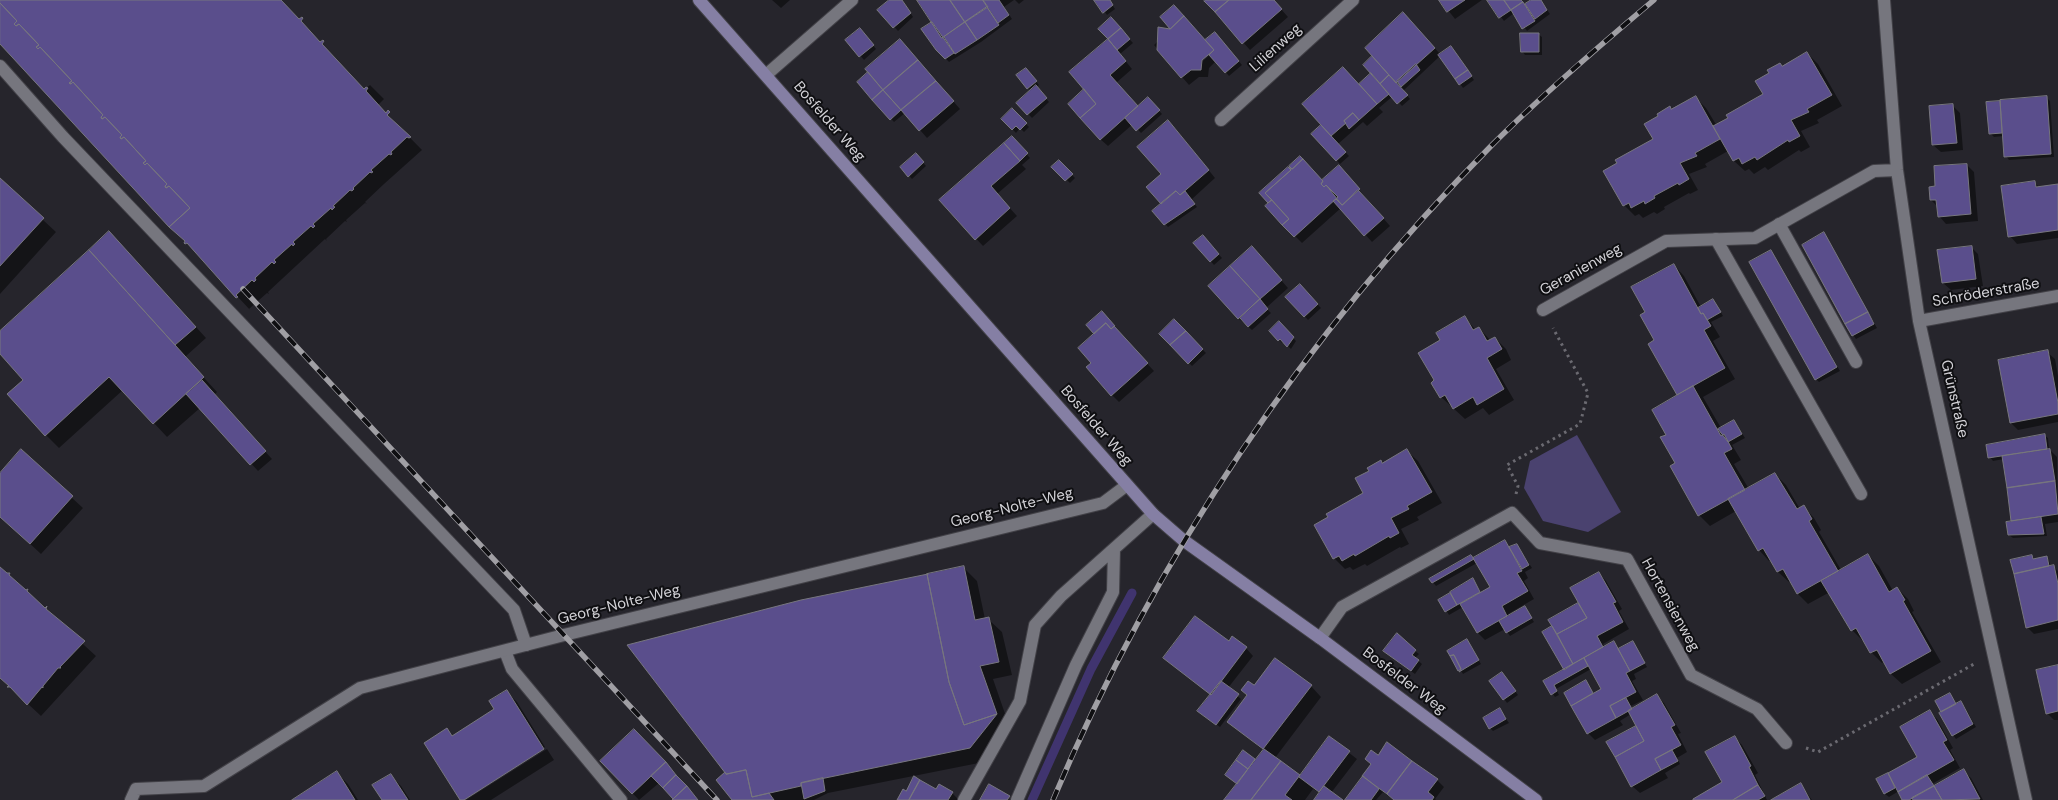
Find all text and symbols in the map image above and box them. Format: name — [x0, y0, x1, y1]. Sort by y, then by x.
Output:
street label: Lilienweg — [1246, 20, 1306, 76]
street label: Bosfelder Weg — [789, 78, 869, 166]
street label: Geranienweg — [1537, 240, 1625, 300]
street label: Schröderstraße — [1931, 275, 2041, 311]
street label: Grünstraße — [1936, 358, 1972, 440]
street label: Bosfelder Weg — [1056, 382, 1136, 470]
street label: Georg-Nolte-Weg — [949, 484, 1075, 532]
street label: Hortensienweg — [1637, 555, 1703, 655]
street label: Georg-Nolte-Weg — [556, 581, 682, 629]
street label: Bosfelder Weg — [1359, 644, 1449, 718]

